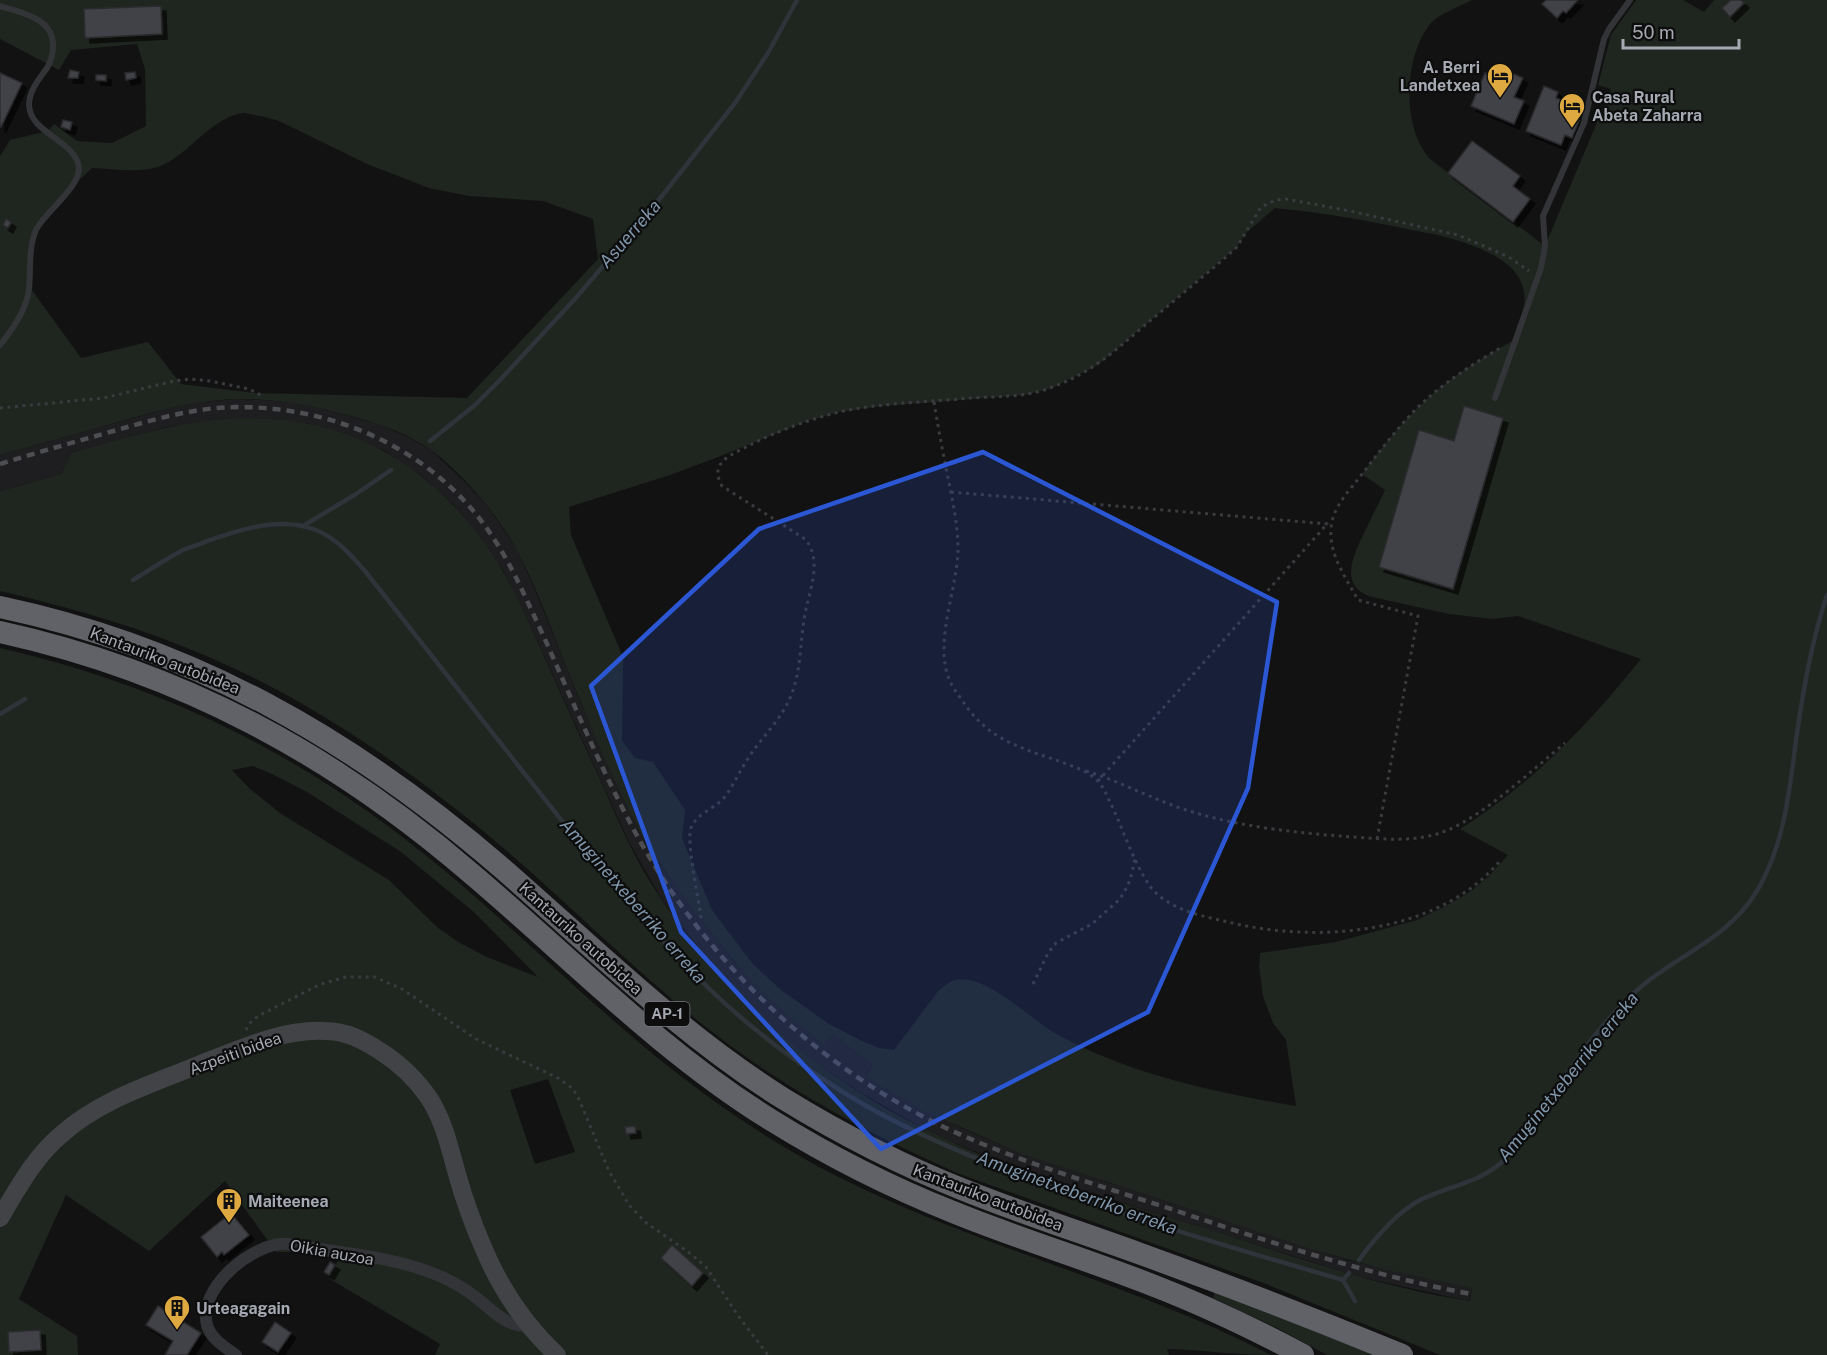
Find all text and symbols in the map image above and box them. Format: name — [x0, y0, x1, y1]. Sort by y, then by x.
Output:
scale bar — [1623, 12, 1738, 50]
text: 50 m — [1632, 22, 1675, 43]
place label: A. Berri Landetxea — [1400, 58, 1480, 95]
hotel icon: A. Berri Landetxea — [1485, 61, 1515, 99]
place label: Casa Rural Abeta Zaharra — [1592, 88, 1702, 125]
hotel icon: Casa Rural Abeta Zaharra — [1557, 91, 1587, 129]
water label: Asuerreka — [594, 195, 665, 272]
street label: Kantauriko autobidea — [87, 623, 242, 698]
water label: Amuginetxeberriko erreka — [556, 814, 711, 987]
street label: Kantauriko autobidea — [515, 878, 646, 999]
water label: Amuginetxeberriko erreka — [1493, 988, 1642, 1165]
road number: AP-1 — [644, 1002, 690, 1026]
street label: Azpeiti bidea — [187, 1028, 284, 1079]
water label: Amuginetxeberriko erreka — [974, 1147, 1180, 1239]
street label: Kantauriko autobidea — [910, 1160, 1065, 1235]
building icon: Maiteenea — [214, 1186, 244, 1224]
place label: Maiteenea — [248, 1192, 329, 1211]
street label: Oikia auzoa — [288, 1236, 375, 1269]
building icon: Urteagagain — [162, 1293, 192, 1331]
place label: Urteagagain — [196, 1299, 290, 1318]

